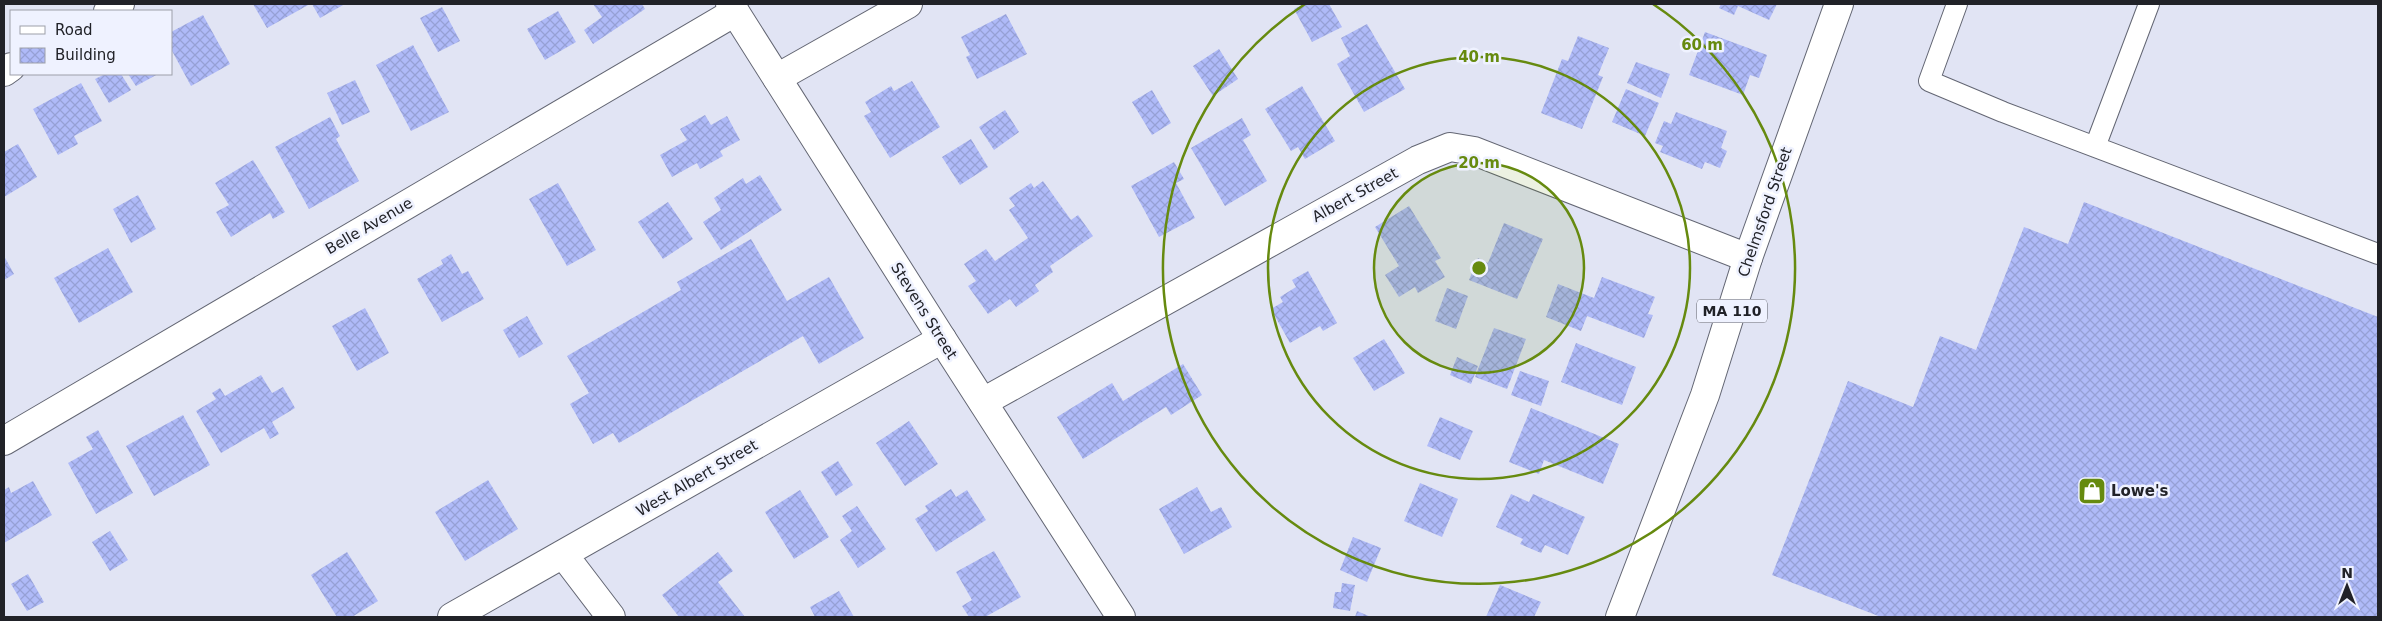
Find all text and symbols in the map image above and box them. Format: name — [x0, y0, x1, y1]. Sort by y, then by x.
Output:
legend — [10, 10, 172, 75]
text: Road — [55, 21, 93, 39]
text: 60 m — [1681, 36, 1723, 54]
text: Building — [55, 46, 116, 64]
text: 40 m — [1458, 48, 1500, 66]
street label: Chelmsford Street — [1734, 145, 1796, 279]
text: 20 m — [1458, 154, 1500, 172]
street label: Albert Street — [1309, 164, 1401, 226]
street label: Belle Avenue — [322, 194, 416, 258]
street label: Stevens Street — [887, 259, 961, 363]
centre of rings — [1470, 259, 1488, 277]
road number: MA 110 — [1697, 300, 1767, 322]
street label: West Albert Street — [633, 436, 761, 520]
shop icon: Lowe's — [2077, 476, 2107, 506]
place label: Lowe's — [2111, 482, 2168, 500]
north arrow — [2322, 561, 2372, 611]
text: N — [2341, 565, 2353, 581]

